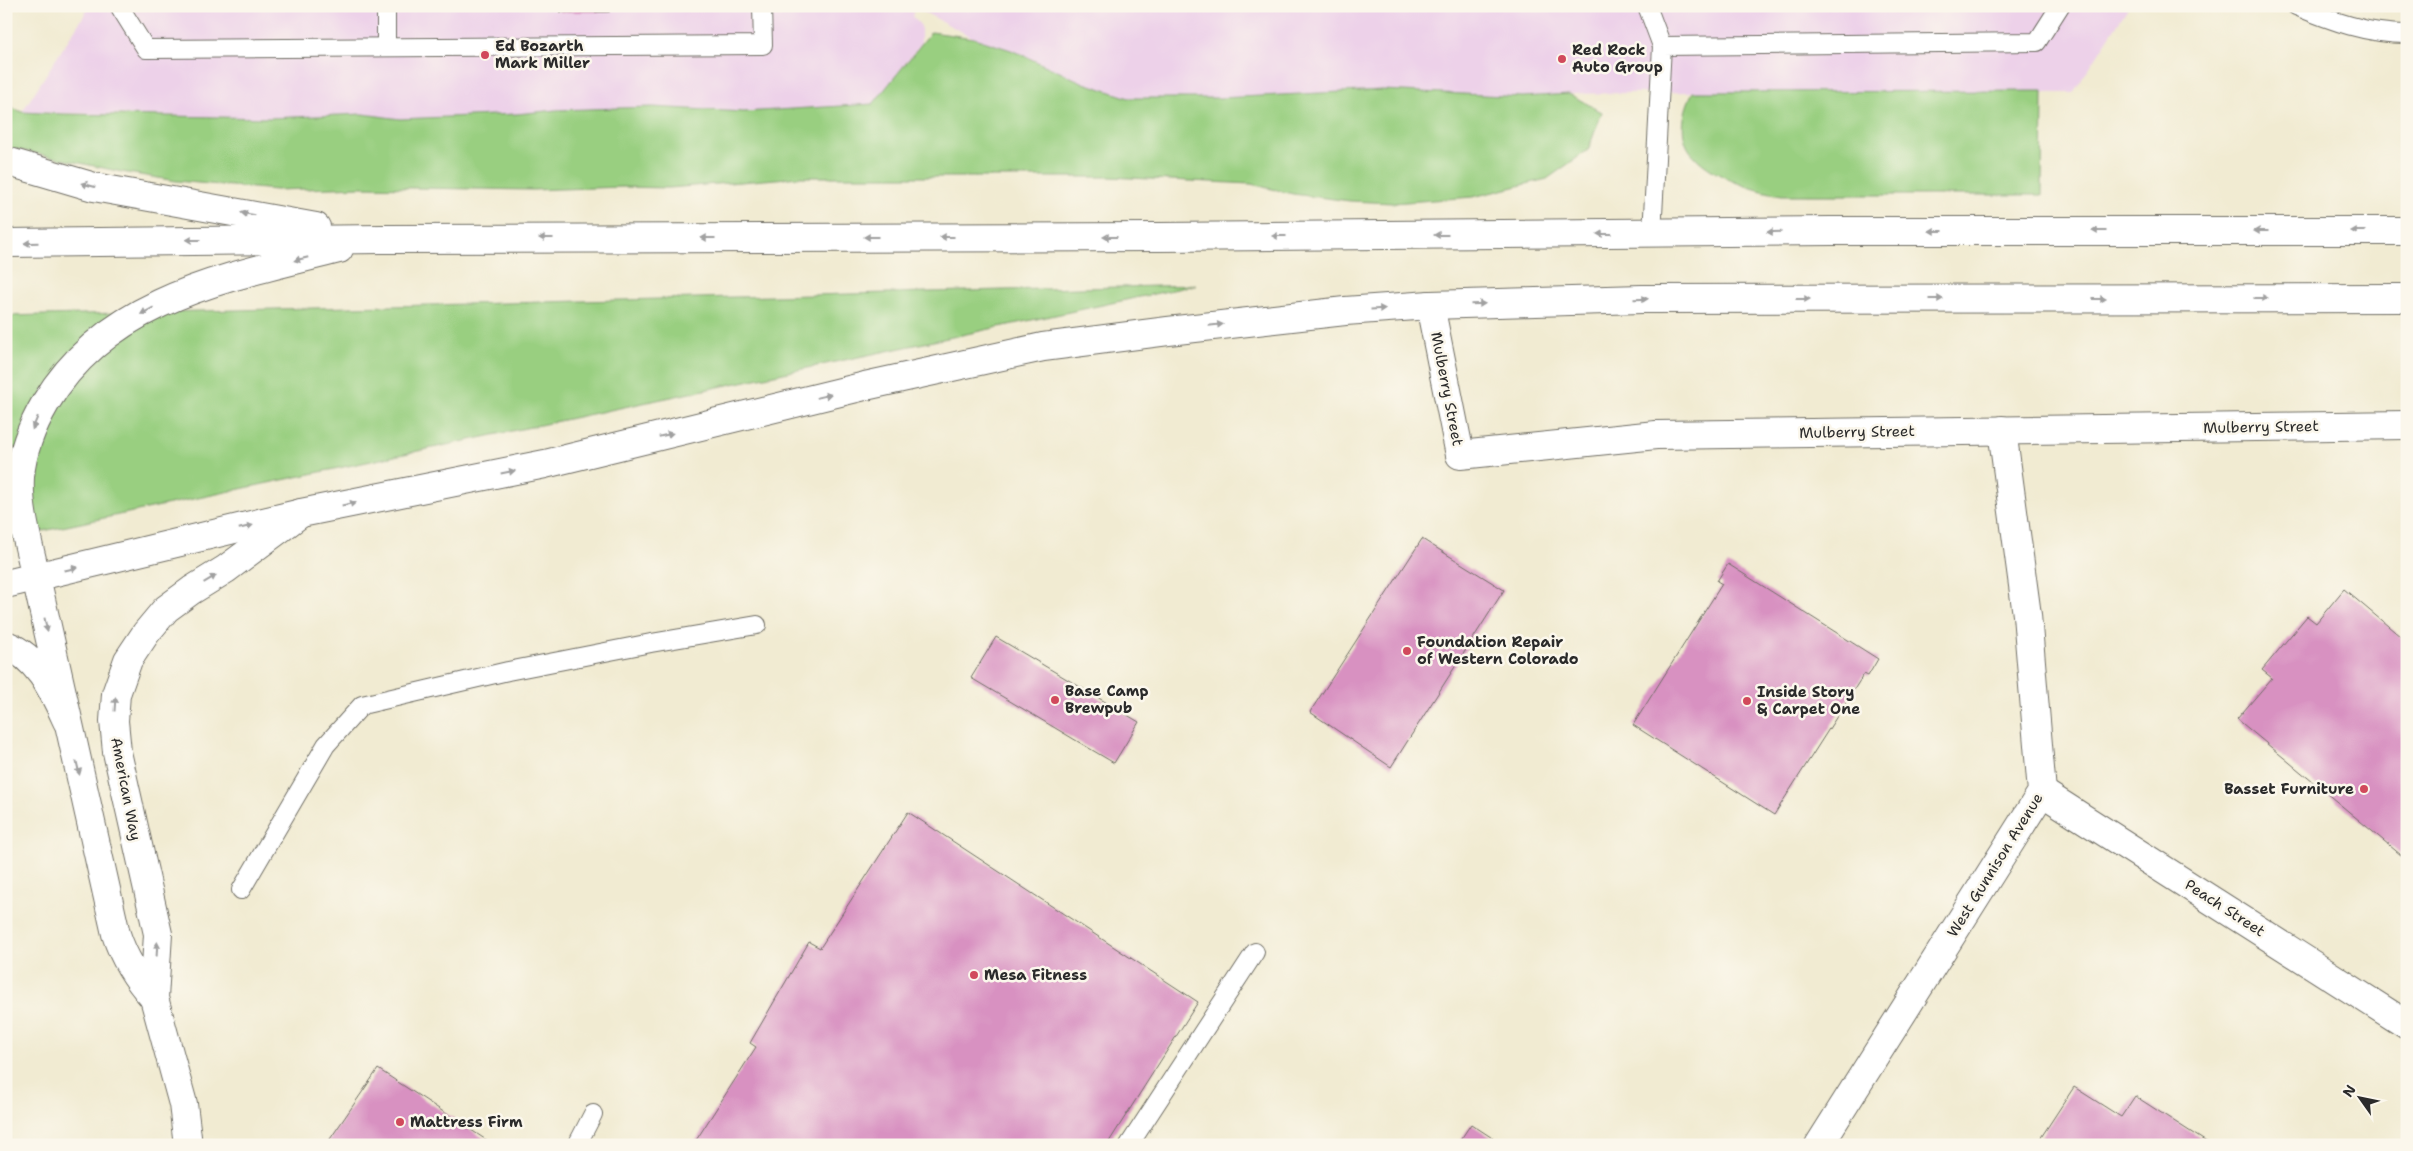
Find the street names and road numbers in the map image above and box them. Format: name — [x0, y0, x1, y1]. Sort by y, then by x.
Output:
street label: Mulberry Street — [1426, 330, 1468, 448]
street label: Mulberry Street — [2203, 416, 2319, 438]
street label: Mulberry Street — [1799, 421, 1915, 443]
street label: American Way — [106, 736, 146, 842]
street label: West Gunnison Avenue — [1942, 789, 2048, 941]
street label: Peach Street — [2181, 875, 2269, 941]

